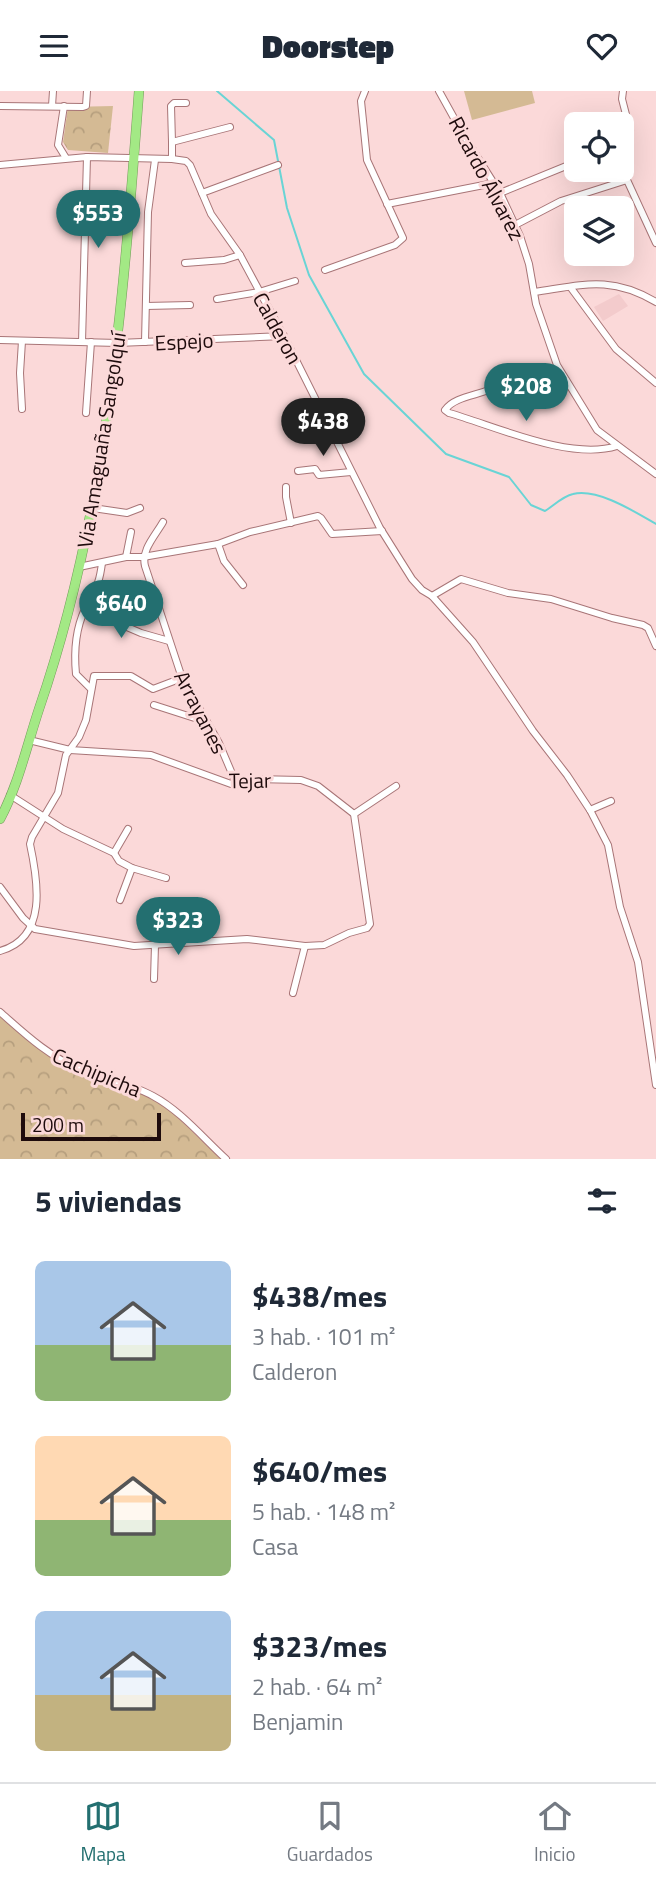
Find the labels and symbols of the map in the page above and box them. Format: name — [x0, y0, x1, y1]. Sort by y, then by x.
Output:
street label: Ricardo Álvarez — [441, 110, 533, 246]
pin: $553 — [57, 191, 139, 250]
street label: Calderon — [245, 286, 311, 370]
street label: Espejo — [154, 323, 214, 359]
street label: Via Amaguaña Sangolquí — [68, 328, 134, 550]
pin: $208 — [485, 363, 567, 423]
pin: $438 — [282, 399, 364, 458]
pin: $640 — [80, 581, 162, 640]
street label: Arrayanes — [166, 665, 236, 759]
street label: Tejar — [229, 764, 271, 796]
pin: $323 — [137, 897, 219, 957]
street label: Cachipicha — [48, 1039, 147, 1105]
scale bar — [21, 1110, 161, 1142]

